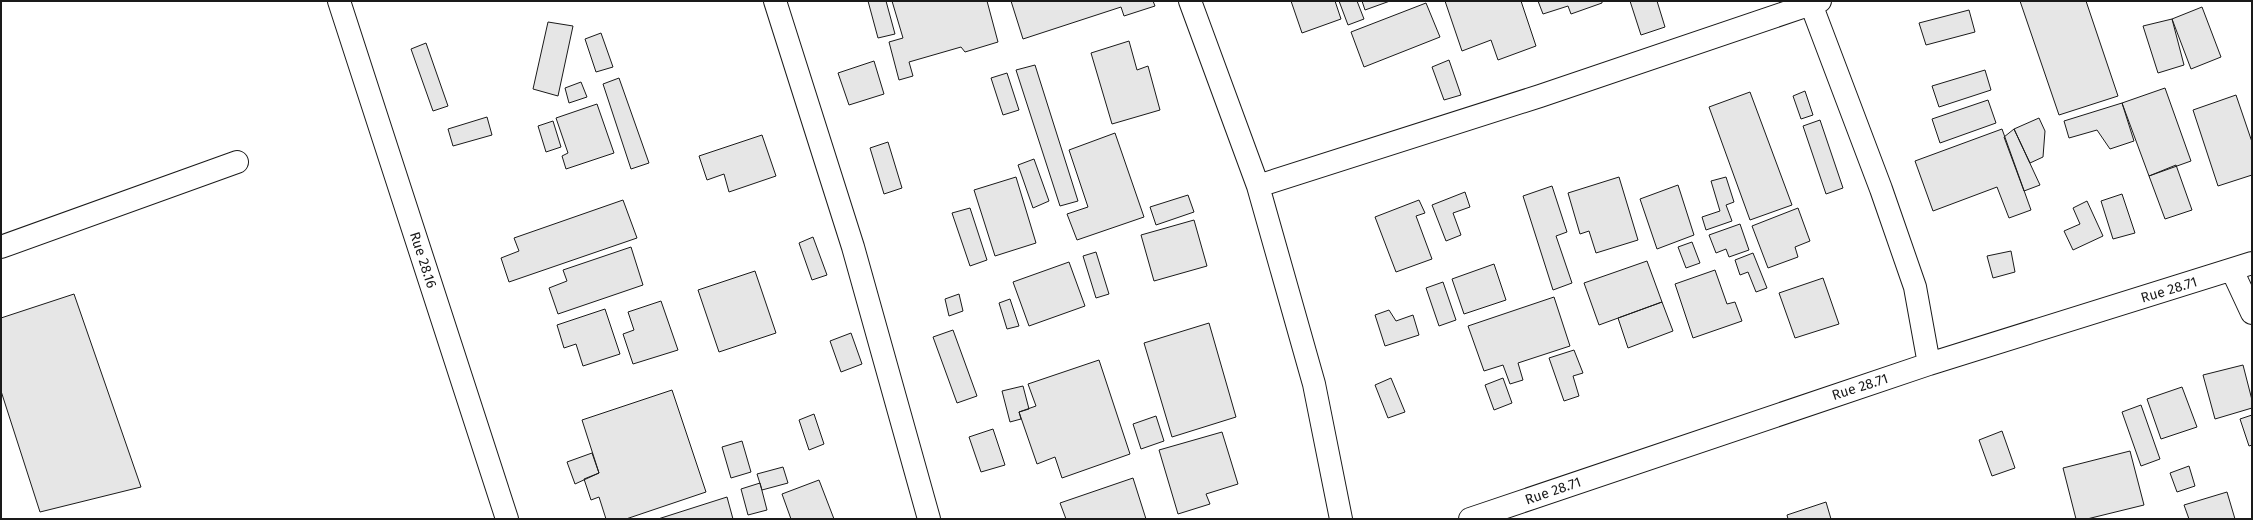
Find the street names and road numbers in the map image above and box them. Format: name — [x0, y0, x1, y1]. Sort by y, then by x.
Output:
street label: Rue 28.16 — [406, 230, 440, 290]
street label: Rue 28.71 — [2139, 273, 2199, 307]
street label: Rue 28.71 — [1830, 370, 1890, 404]
street label: Rue 28.71 — [1523, 474, 1583, 508]

